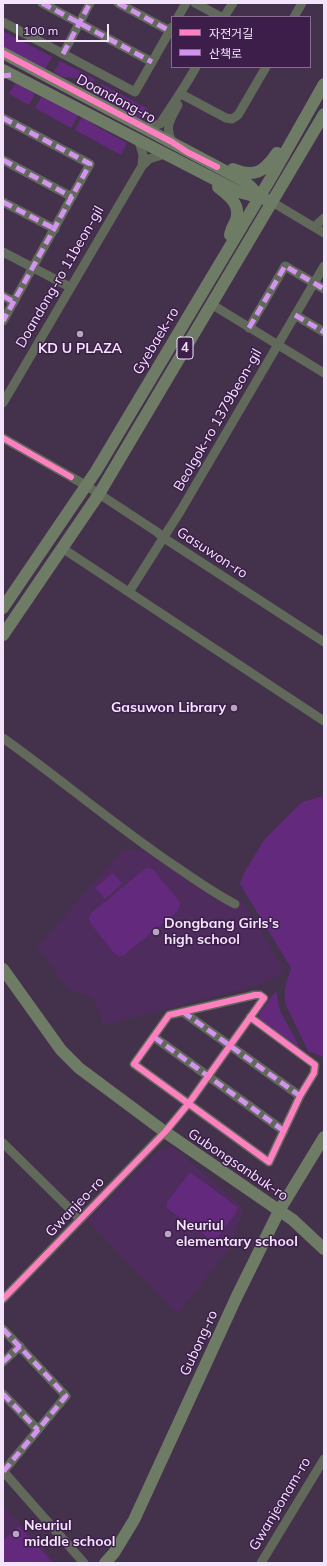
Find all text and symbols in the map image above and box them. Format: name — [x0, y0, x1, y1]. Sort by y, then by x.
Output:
scale bar — [18, 16, 111, 42]
legend — [171, 16, 311, 68]
text: 100 m — [23, 23, 58, 38]
text: 자전거길 — [209, 26, 253, 41]
text: 산책로 — [209, 46, 242, 61]
street label: Doandong-ro — [74, 71, 158, 127]
street label: Doandong-ro 11beon-gil — [12, 203, 108, 351]
street label: Gyebaek-ro — [129, 304, 183, 378]
marker: KD U PLAZA — [75, 329, 85, 339]
road number: 4 — [177, 337, 193, 359]
place label: KD U PLAZA — [38, 341, 122, 357]
street label: Beolgok-ro 1379beon-gil — [170, 346, 266, 494]
street label: Gasuwon-ro — [174, 524, 250, 582]
place label: Gasuwon Library — [111, 700, 226, 716]
marker: Gasuwon Library — [229, 703, 239, 713]
place label: Dongbang Girls's high school — [164, 916, 279, 948]
marker: Dongbang Girls's high school — [151, 927, 161, 937]
street label: Gubongsanbuk-ro — [185, 1125, 291, 1205]
street label: Gwanjeo-ro — [42, 1173, 108, 1241]
place label: Neuriul elementary school — [176, 1218, 298, 1250]
marker: Neuriul elementary school — [163, 1229, 173, 1239]
street label: Gubong-ro — [177, 1308, 221, 1378]
street label: Gwanjeonam-ro — [246, 1454, 314, 1554]
place label: Neuriul middle school — [24, 1518, 116, 1550]
marker: Neuriul middle school — [11, 1529, 21, 1539]

